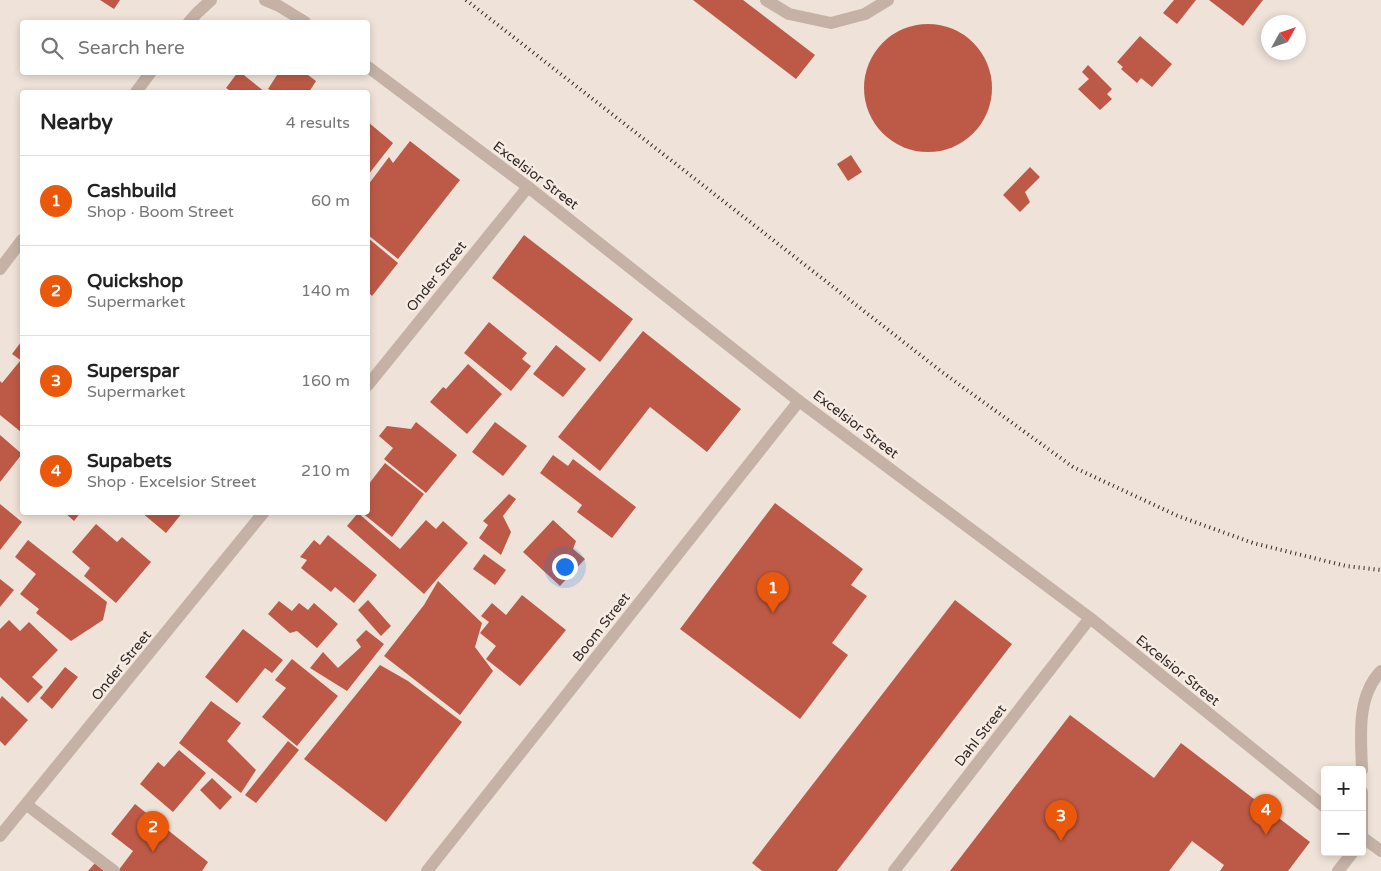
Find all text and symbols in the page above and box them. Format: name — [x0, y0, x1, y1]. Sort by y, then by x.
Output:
north arrow — [1261, 15, 1306, 60]
search box — [20, 20, 370, 75]
icon: search — [38, 34, 66, 62]
text: Search here — [78, 37, 185, 59]
text: Nearby — [40, 110, 113, 135]
text: 4 results — [286, 113, 350, 133]
street label: Excelsior Street — [490, 138, 582, 214]
text: Cashbuild — [87, 180, 177, 202]
text: 1 — [51, 191, 61, 211]
text: 60 m — [311, 191, 350, 211]
text: Shop · Boom Street — [87, 202, 234, 222]
street label: Onder Street — [403, 237, 470, 315]
text: Quickshop — [87, 270, 183, 292]
text: 2 — [51, 281, 61, 301]
text: 140 m — [301, 281, 350, 301]
text: Supermarket — [87, 292, 185, 312]
text: Superspar — [87, 360, 179, 382]
text: 3 — [51, 371, 61, 391]
text: 160 m — [301, 371, 350, 391]
text: Supermarket — [87, 382, 185, 402]
street label: Excelsior Street — [810, 387, 902, 463]
text: Supabets — [87, 450, 172, 472]
text: 4 — [51, 461, 61, 481]
text: 210 m — [301, 461, 350, 481]
text: Shop · Excelsior Street — [87, 472, 256, 492]
your location — [552, 554, 578, 580]
pin: 1 — [757, 572, 789, 613]
street label: Boom Street — [569, 589, 634, 665]
street label: Onder Street — [88, 626, 155, 704]
street label: Excelsior Street — [1132, 631, 1224, 710]
street label: Dahl Street — [951, 700, 1010, 770]
map controls — [1321, 766, 1366, 856]
button: + — [1321, 766, 1366, 811]
pin: 4 — [1250, 794, 1282, 835]
pin: 3 — [1045, 800, 1077, 841]
pin: 2 — [137, 811, 169, 852]
button: − — [1321, 811, 1366, 856]

